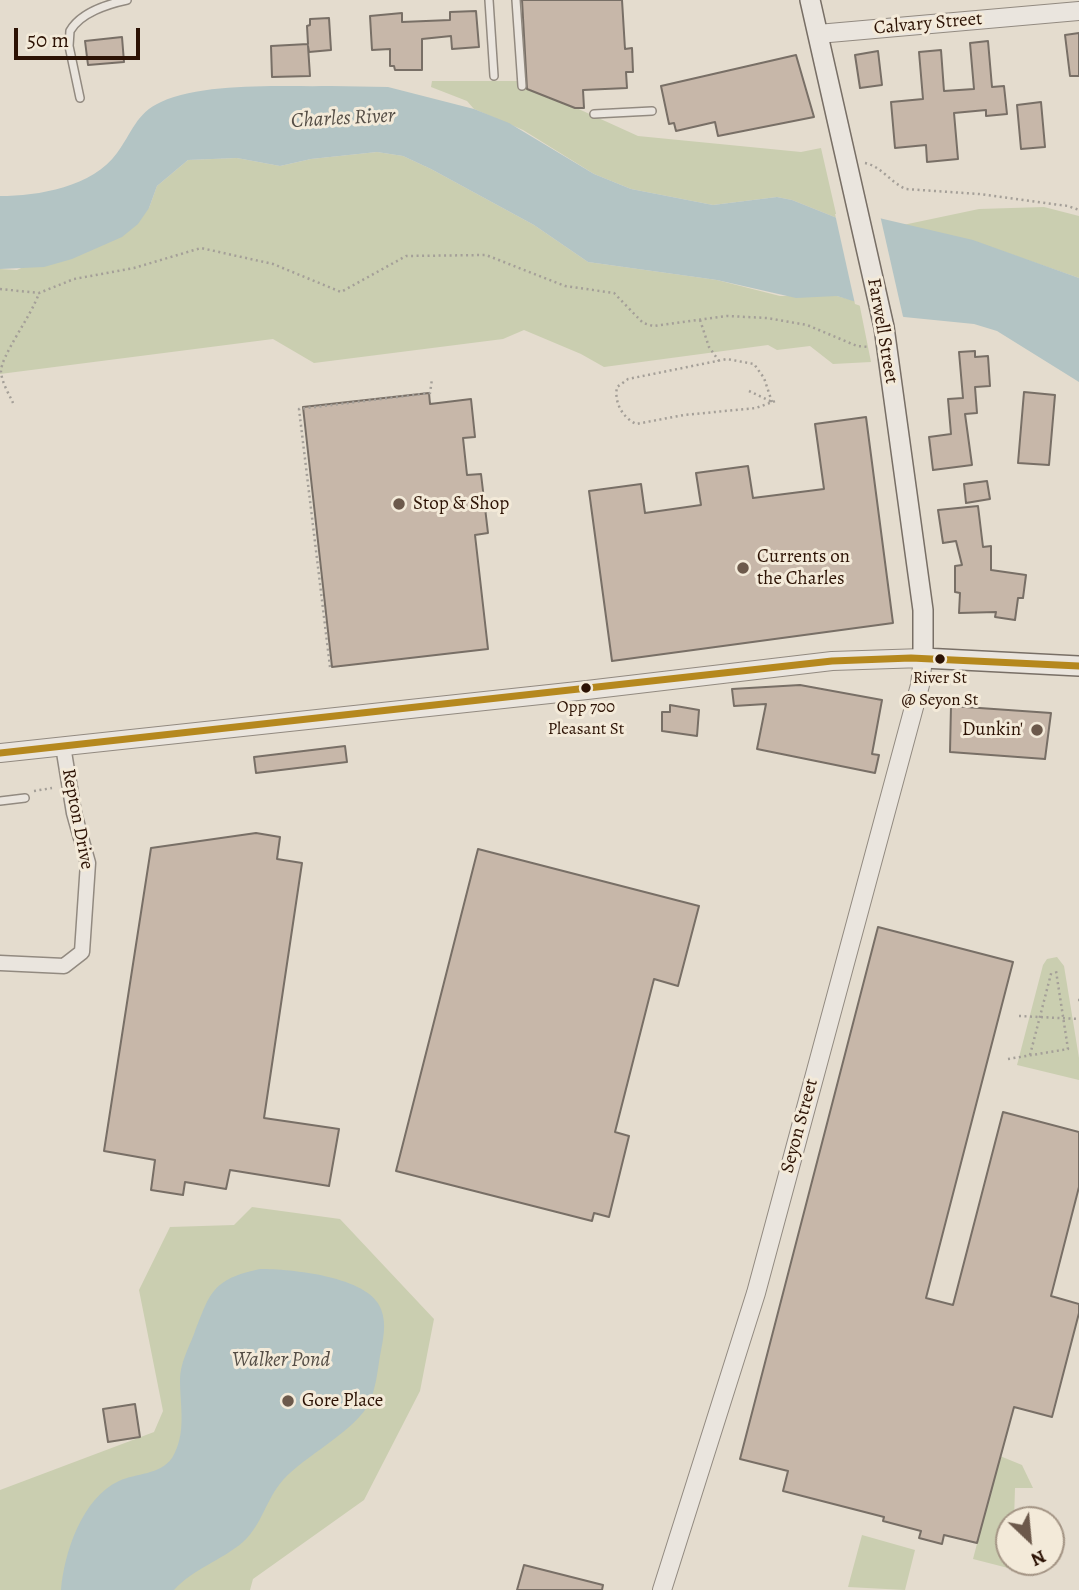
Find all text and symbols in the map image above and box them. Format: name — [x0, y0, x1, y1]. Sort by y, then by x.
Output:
street label: Calvary Street — [873, 8, 983, 40]
scale bar — [18, 14, 144, 58]
text: 50 m — [27, 26, 69, 54]
water label: Charles River — [290, 104, 396, 134]
street label: Farwell Street — [862, 276, 902, 386]
place label: Stop & Shop — [413, 493, 509, 515]
marker: Stop & Shop — [391, 496, 407, 512]
place label: Currents on the Charles — [757, 546, 850, 590]
marker: Currents on the Charles — [735, 560, 751, 576]
marker: River St @ Seyon St — [933, 652, 947, 666]
place label: River St @ Seyon St — [902, 669, 978, 709]
marker: Opp 700 Pleasant St — [579, 681, 593, 695]
place label: Opp 700 Pleasant St — [548, 698, 624, 738]
place label: Dunkin' — [962, 719, 1023, 741]
marker: Dunkin' — [1029, 722, 1045, 738]
street label: Repton Drive — [56, 767, 98, 871]
street label: Seyon Street — [776, 1076, 824, 1176]
water label: Walker Pond — [232, 1348, 330, 1374]
place label: Gore Place — [302, 1390, 383, 1412]
marker: Gore Place — [280, 1393, 296, 1409]
north arrow — [995, 1506, 1065, 1576]
text: N — [1026, 1543, 1050, 1573]

